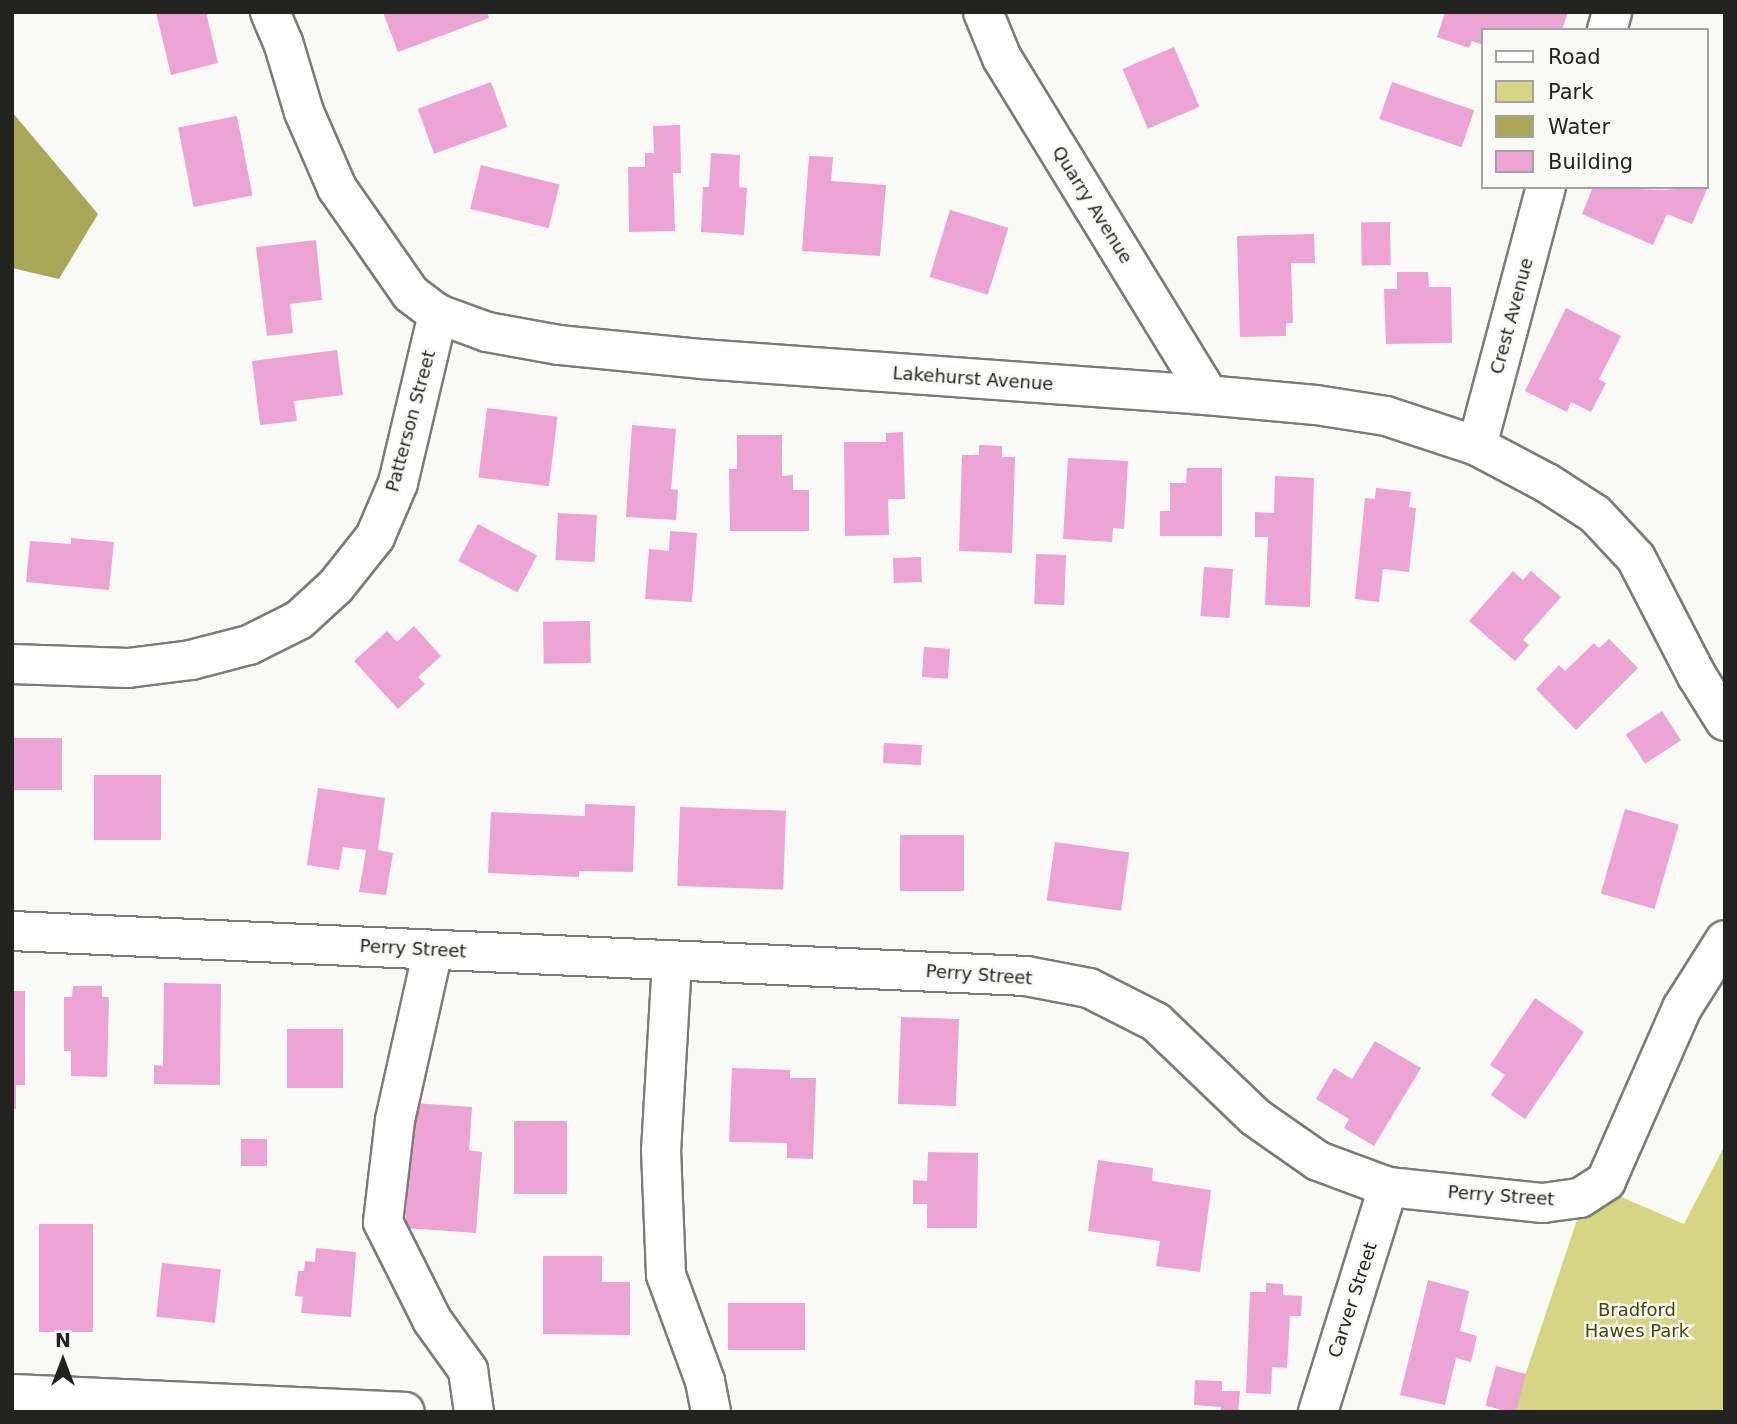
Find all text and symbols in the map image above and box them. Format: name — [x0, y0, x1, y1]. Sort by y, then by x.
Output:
legend — [1482, 28, 1709, 189]
text: Road — [1548, 45, 1601, 69]
text: Park — [1548, 80, 1593, 104]
text: Water — [1548, 115, 1610, 139]
street label: Quarry Avenue — [1047, 142, 1137, 268]
text: Building — [1548, 150, 1633, 174]
street label: Crest Avenue — [1486, 255, 1538, 377]
street label: Patterson Street — [382, 348, 440, 494]
street label: Lakehurst Avenue — [892, 363, 1054, 395]
street label: Perry Street — [359, 935, 467, 963]
street label: Perry Street — [925, 960, 1033, 990]
street label: Perry Street — [1447, 1181, 1555, 1211]
street label: Carver Street — [1324, 1239, 1382, 1361]
park label: Bradford Hawes Park — [1585, 1300, 1689, 1342]
north arrow — [28, 1326, 98, 1396]
text: N — [55, 1329, 71, 1351]

